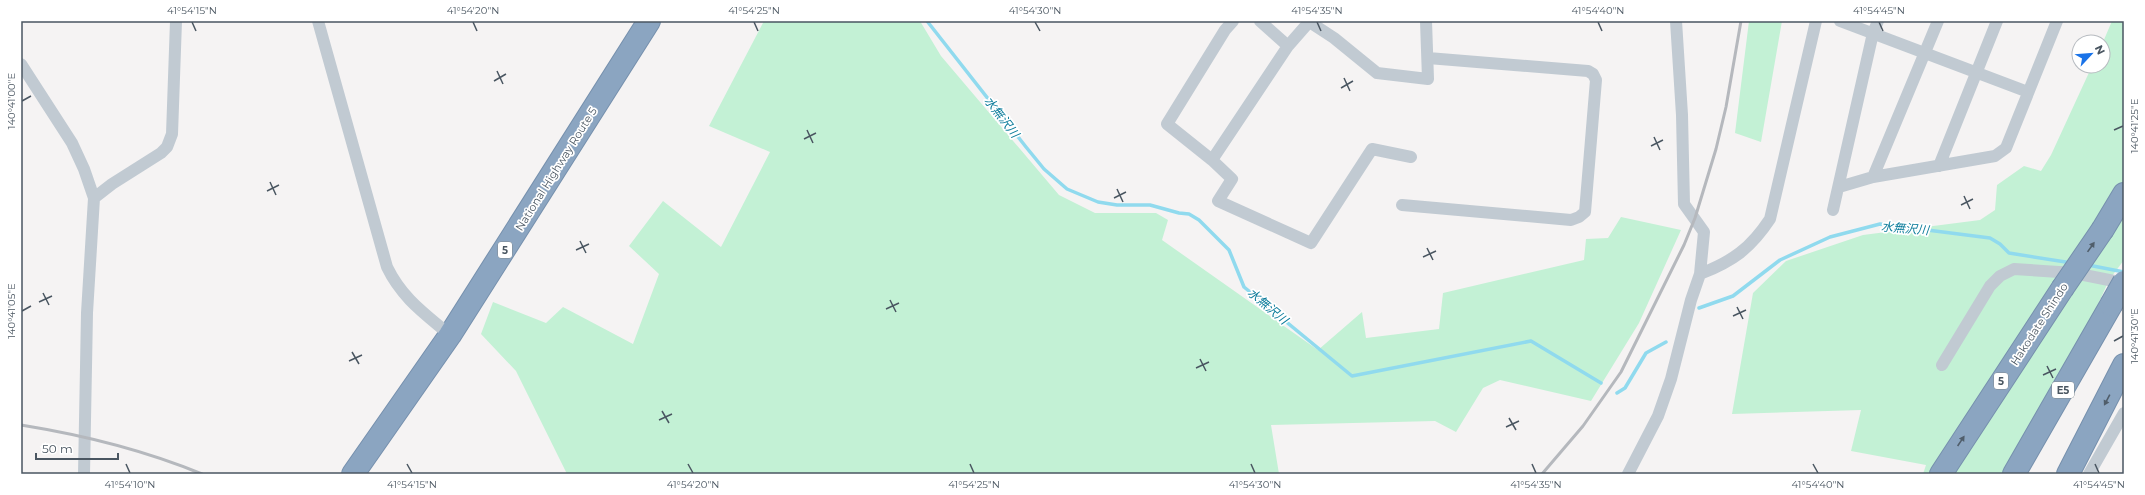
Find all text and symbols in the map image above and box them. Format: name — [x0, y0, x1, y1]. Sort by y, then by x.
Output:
text: 41°54'15"N — [167, 4, 217, 17]
text: 41°54'20"N — [447, 4, 499, 17]
text: 41°54'25"N — [728, 4, 780, 17]
text: 41°54'30"N — [1009, 4, 1061, 17]
text: 41°54'35"N — [1291, 4, 1343, 17]
text: 41°54'40"N — [1572, 4, 1625, 17]
text: 41°54'45"N — [1853, 4, 1905, 17]
north arrow — [2071, 34, 2111, 74]
text: N — [2092, 43, 2108, 57]
text: 140°41'00"E — [5, 72, 18, 129]
water label: 水無沢川 — [981, 93, 1024, 142]
text: 140°41'25"E — [2128, 98, 2141, 153]
street label: National Highway Route 5 — [512, 105, 600, 233]
water label: 水無沢川 — [1880, 218, 1932, 238]
road number: 5 — [498, 242, 512, 258]
one-way arrow — [2087, 242, 2095, 253]
street label: Hakodate Shindo — [2007, 280, 2071, 368]
text: 140°41'05"E — [5, 283, 18, 339]
water label: 水無沢川 — [1245, 285, 1293, 328]
text: 140°41'30"E — [2128, 308, 2141, 364]
road number: 5 — [1994, 373, 2008, 389]
road number: E5 — [2052, 382, 2074, 398]
one-way arrow — [2103, 394, 2110, 406]
scale bar — [36, 435, 118, 461]
one-way arrow — [1957, 436, 1965, 446]
text: 50 m — [42, 441, 73, 456]
text: 41°54'10"N — [105, 478, 155, 491]
text: 41°54'15"N — [387, 478, 437, 491]
text: 41°54'20"N — [667, 478, 719, 491]
text: 41°54'25"N — [948, 478, 1000, 491]
text: 41°54'30"N — [1229, 478, 1281, 491]
text: 41°54'35"N — [1510, 478, 1562, 491]
text: 41°54'40"N — [1792, 478, 1845, 491]
text: 41°54'45"N — [2073, 478, 2125, 491]

